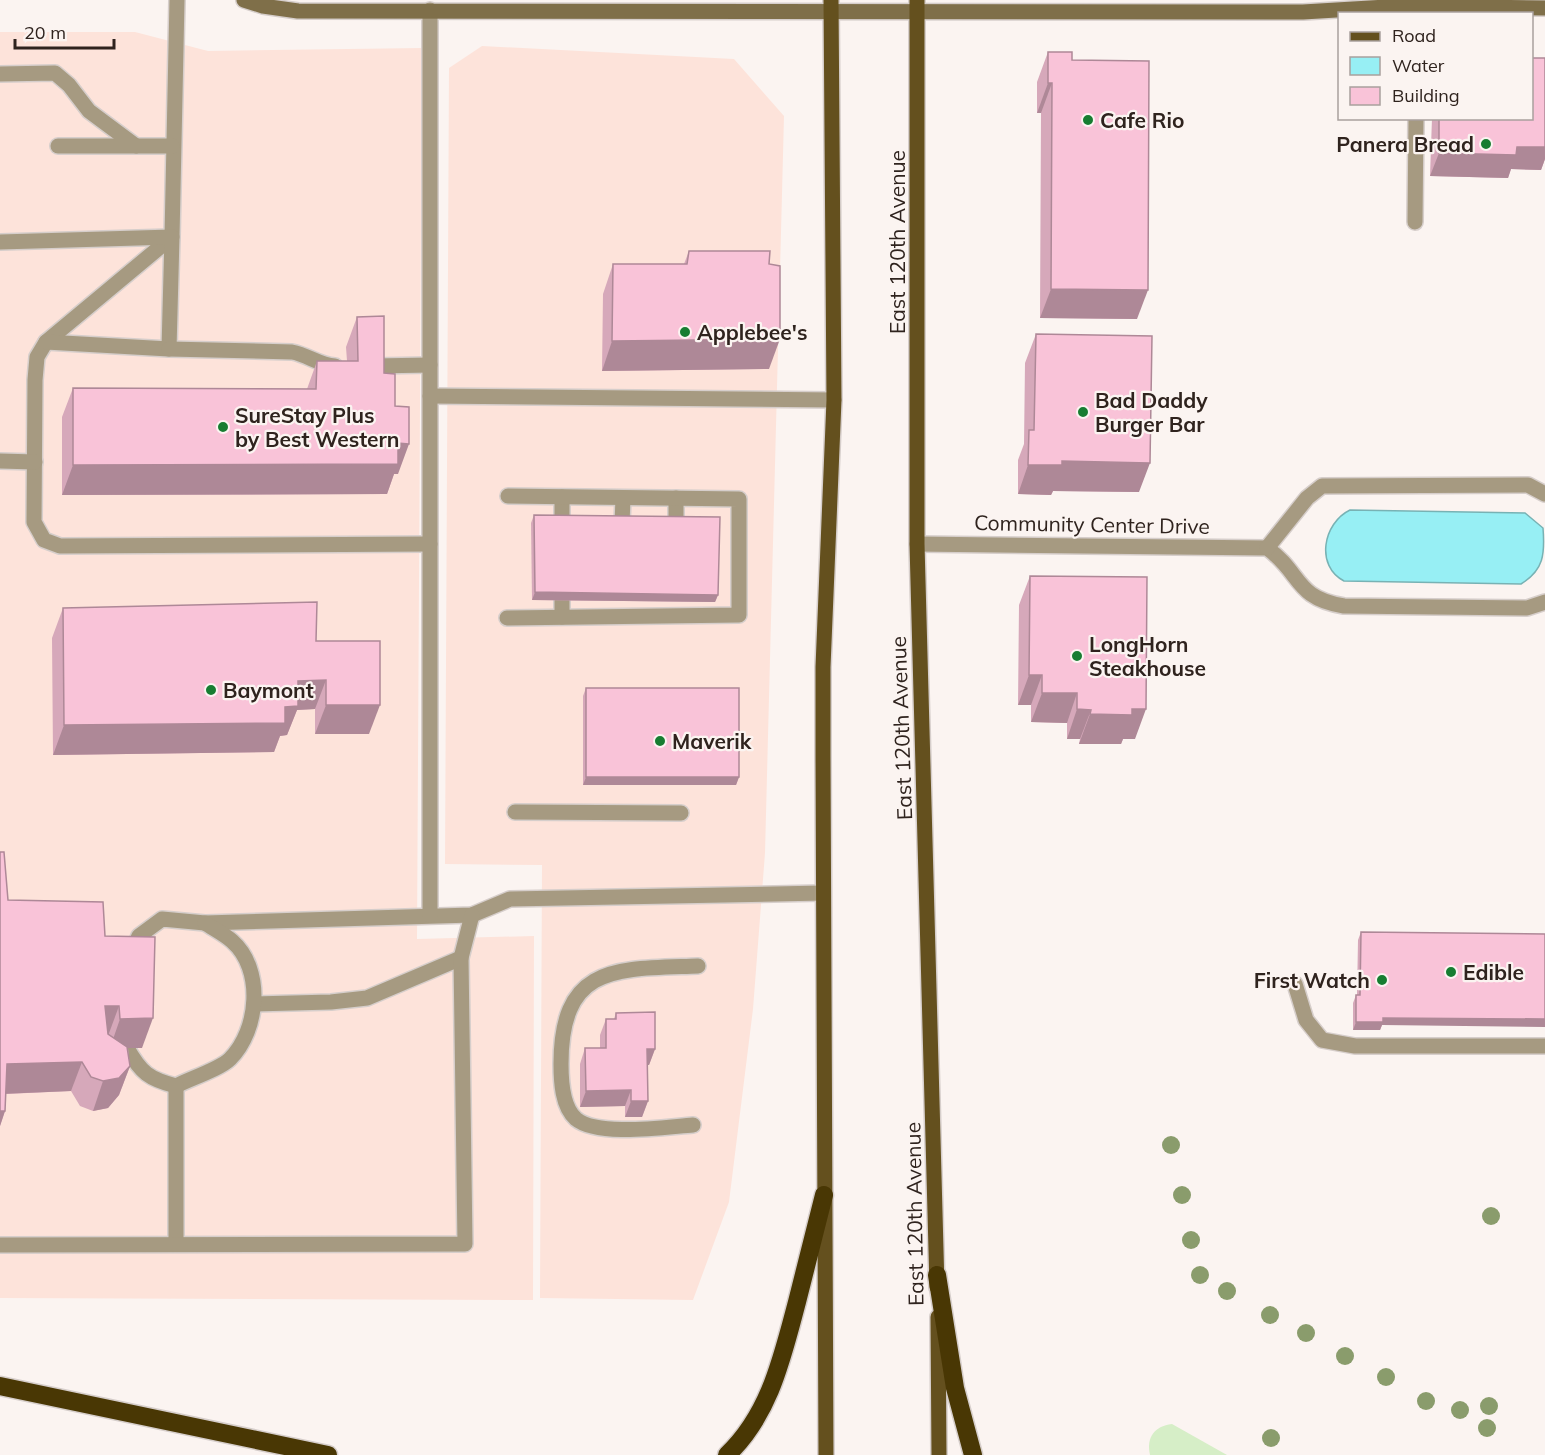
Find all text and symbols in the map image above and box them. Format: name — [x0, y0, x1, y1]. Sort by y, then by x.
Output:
scale bar — [15, 12, 114, 50]
legend — [1338, 12, 1533, 120]
text: 20 m — [24, 21, 66, 44]
text: Road — [1392, 24, 1436, 47]
text: Water — [1392, 54, 1445, 77]
text: Building — [1392, 84, 1460, 107]
place label: Cafe Rio — [1100, 107, 1184, 133]
marker: Cafe Rio — [1081, 113, 1095, 127]
place label: Panera Bread — [1336, 131, 1474, 157]
marker: Panera Bread — [1479, 137, 1493, 151]
street label: East 120th Avenue — [884, 150, 910, 334]
place label: Applebee's — [697, 319, 807, 345]
marker: Applebee's — [678, 325, 692, 339]
place label: Bad Daddy Burger Bar — [1095, 387, 1208, 437]
place label: SureStay Plus by Best Western — [235, 402, 400, 452]
marker: Bad Daddy Burger Bar — [1076, 405, 1090, 419]
marker: SureStay Plus by Best Western — [216, 420, 230, 434]
street label: Community Center Drive — [974, 509, 1210, 539]
place label: LongHorn Steakhouse — [1089, 631, 1206, 681]
street label: East 120th Avenue — [885, 636, 917, 820]
marker: LongHorn Steakhouse — [1070, 649, 1084, 663]
place label: Baymont — [223, 677, 314, 703]
marker: Baymont — [204, 683, 218, 697]
place label: Maverik — [672, 728, 752, 754]
marker: Maverik — [653, 734, 667, 748]
place label: Edible — [1463, 959, 1524, 985]
marker: Edible — [1444, 965, 1458, 979]
place label: First Watch — [1254, 967, 1370, 993]
marker: First Watch — [1375, 973, 1389, 987]
street label: East 120th Avenue — [899, 1122, 929, 1306]

